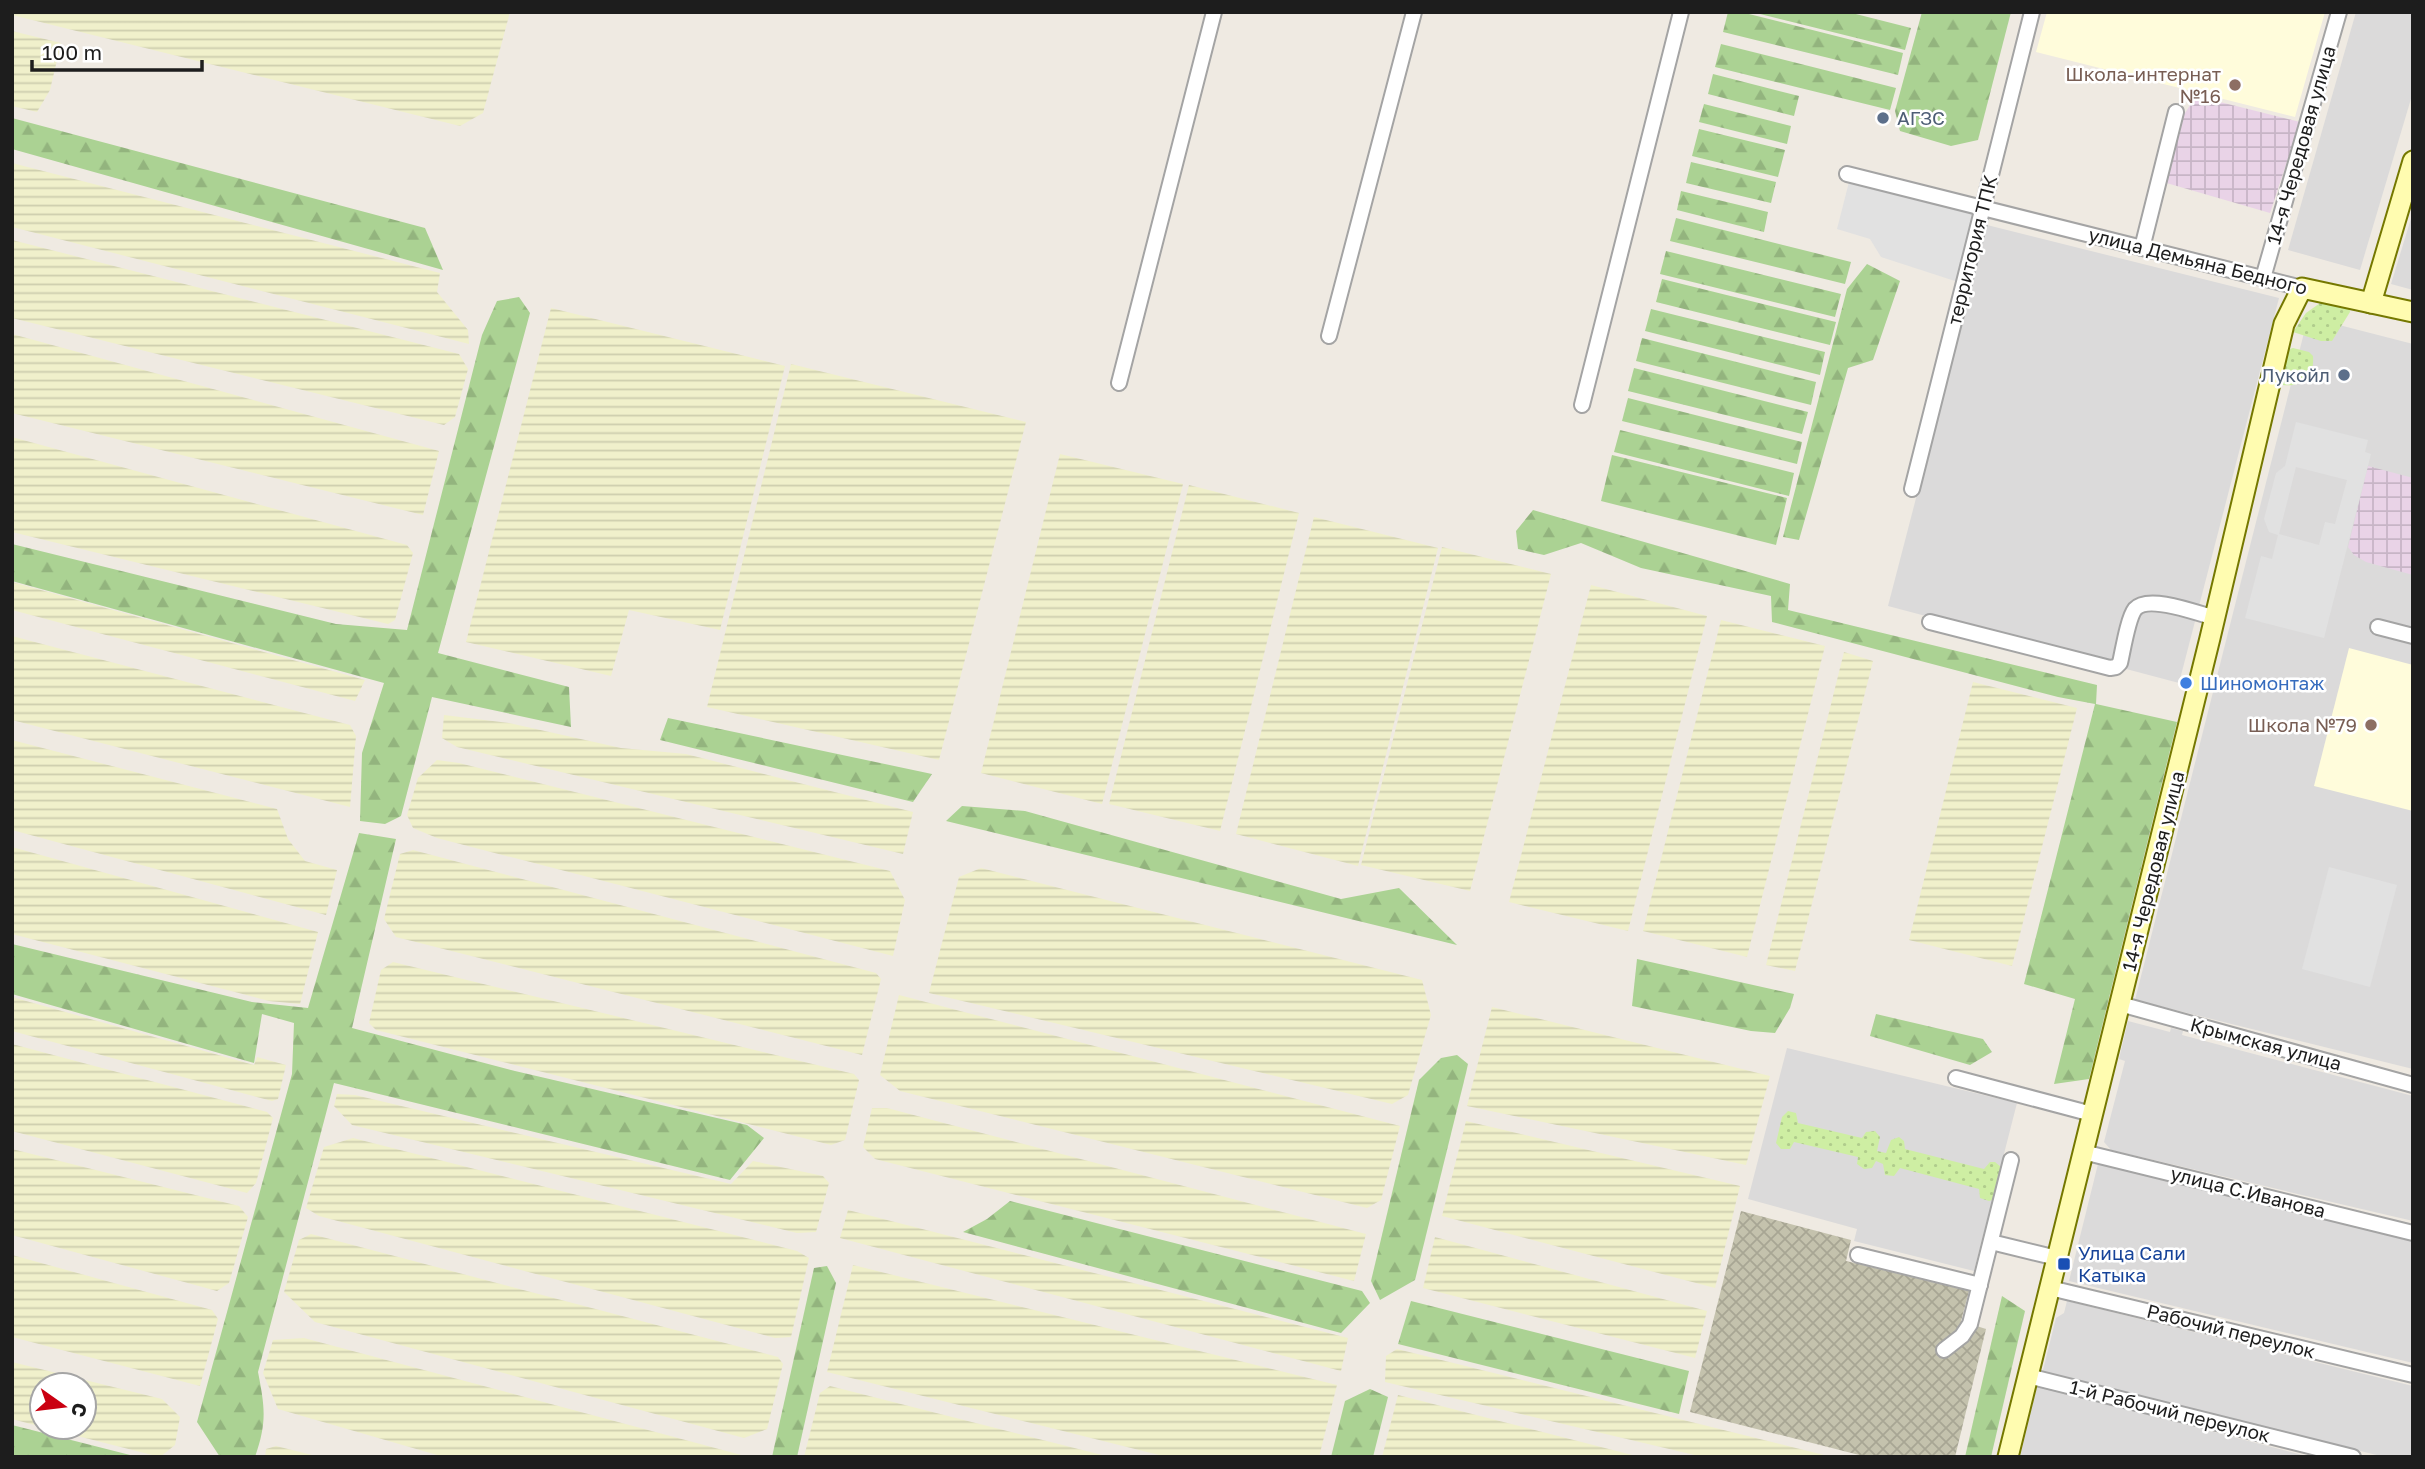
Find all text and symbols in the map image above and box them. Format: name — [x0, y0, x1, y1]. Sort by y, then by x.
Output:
scale bar — [32, 28, 201, 72]
text: 100 m — [42, 39, 102, 65]
street label: 14-я Чередовая улица — [2261, 43, 2340, 247]
place label: Школа-интернат №16 — [2065, 62, 2221, 107]
marker: Школа-интернат №16 — [2227, 77, 2243, 93]
place label: АГЗС — [1897, 106, 1945, 129]
marker: АГЗС — [1875, 110, 1891, 126]
street label: территория ТПК — [1942, 172, 2001, 327]
street label: улица Демьяна Бедного — [2086, 222, 2310, 299]
place label: Лукойл — [2261, 363, 2330, 386]
marker: Лукойл — [2336, 367, 2352, 383]
place label: Шиномонтаж — [2200, 671, 2325, 694]
marker: Шиномонтаж — [2178, 675, 2194, 691]
place label: Школа №79 — [2248, 713, 2357, 736]
marker: Школа №79 — [2363, 717, 2379, 733]
street label: 14-я Чередовая улица — [2116, 768, 2189, 973]
street label: Крымская улица — [2188, 1012, 2344, 1075]
street label: улица С.Иванова — [2168, 1161, 2328, 1222]
place label: Улица Сали Катыка — [2078, 1241, 2186, 1286]
marker: Улица Сали Катыка — [2056, 1256, 2072, 1272]
street label: Рабочий переулок — [2144, 1298, 2318, 1363]
north arrow — [28, 1371, 98, 1441]
street label: 1-й Рабочий переулок — [2068, 1374, 2273, 1447]
text: С — [67, 1401, 93, 1420]

